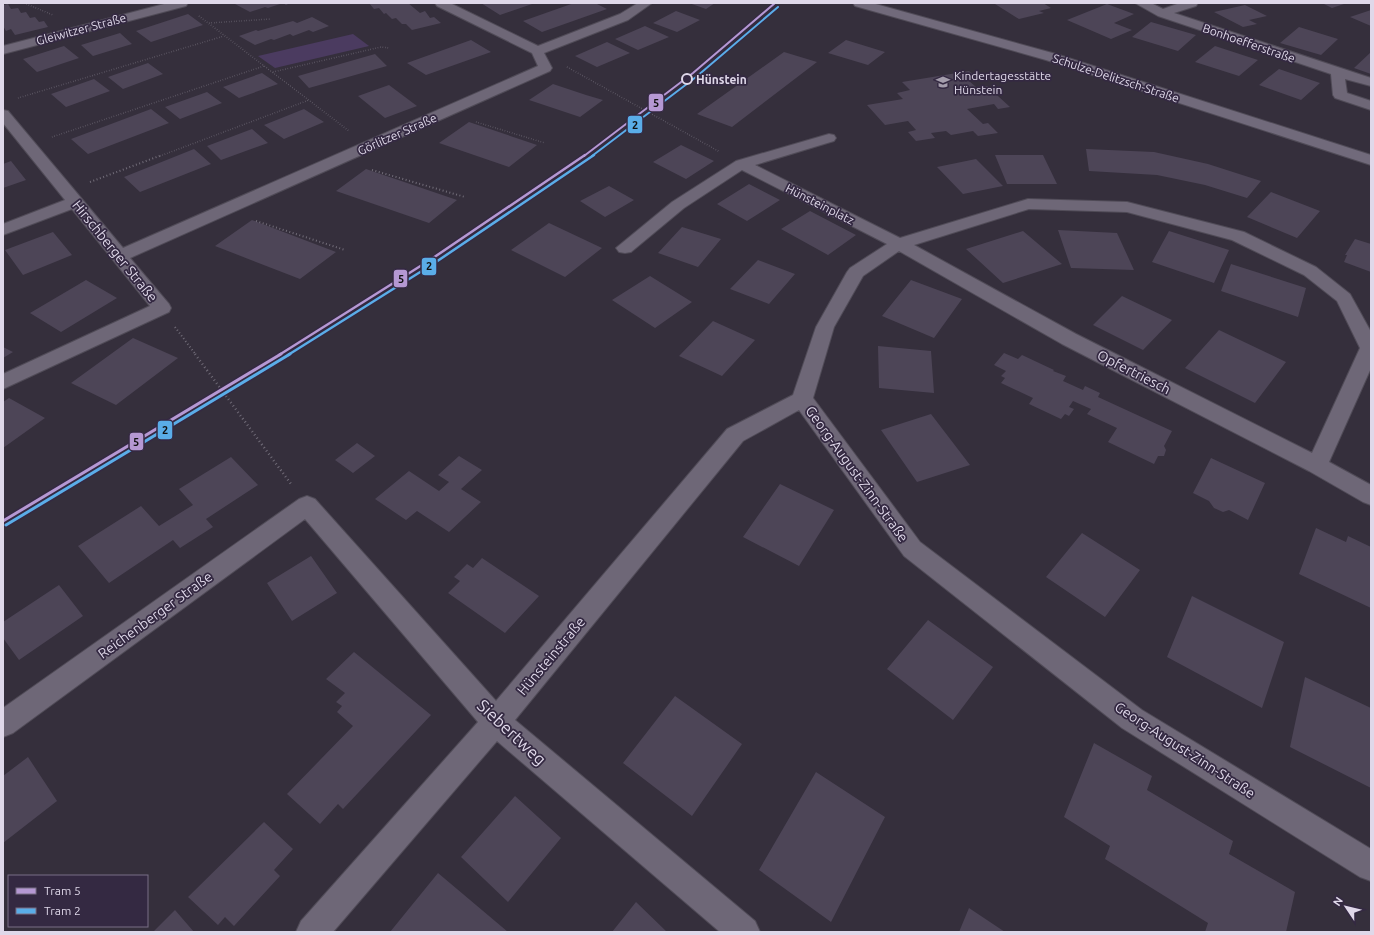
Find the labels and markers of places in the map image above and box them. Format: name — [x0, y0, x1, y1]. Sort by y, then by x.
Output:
place label: Kindertagesstätte Hünstein — [954, 69, 1051, 96]
marker: Hünstein — [681, 73, 693, 85]
place label: Hünstein — [696, 73, 747, 86]
school or university icon: Kindertagesstätte Hünstein — [935, 74, 951, 90]

